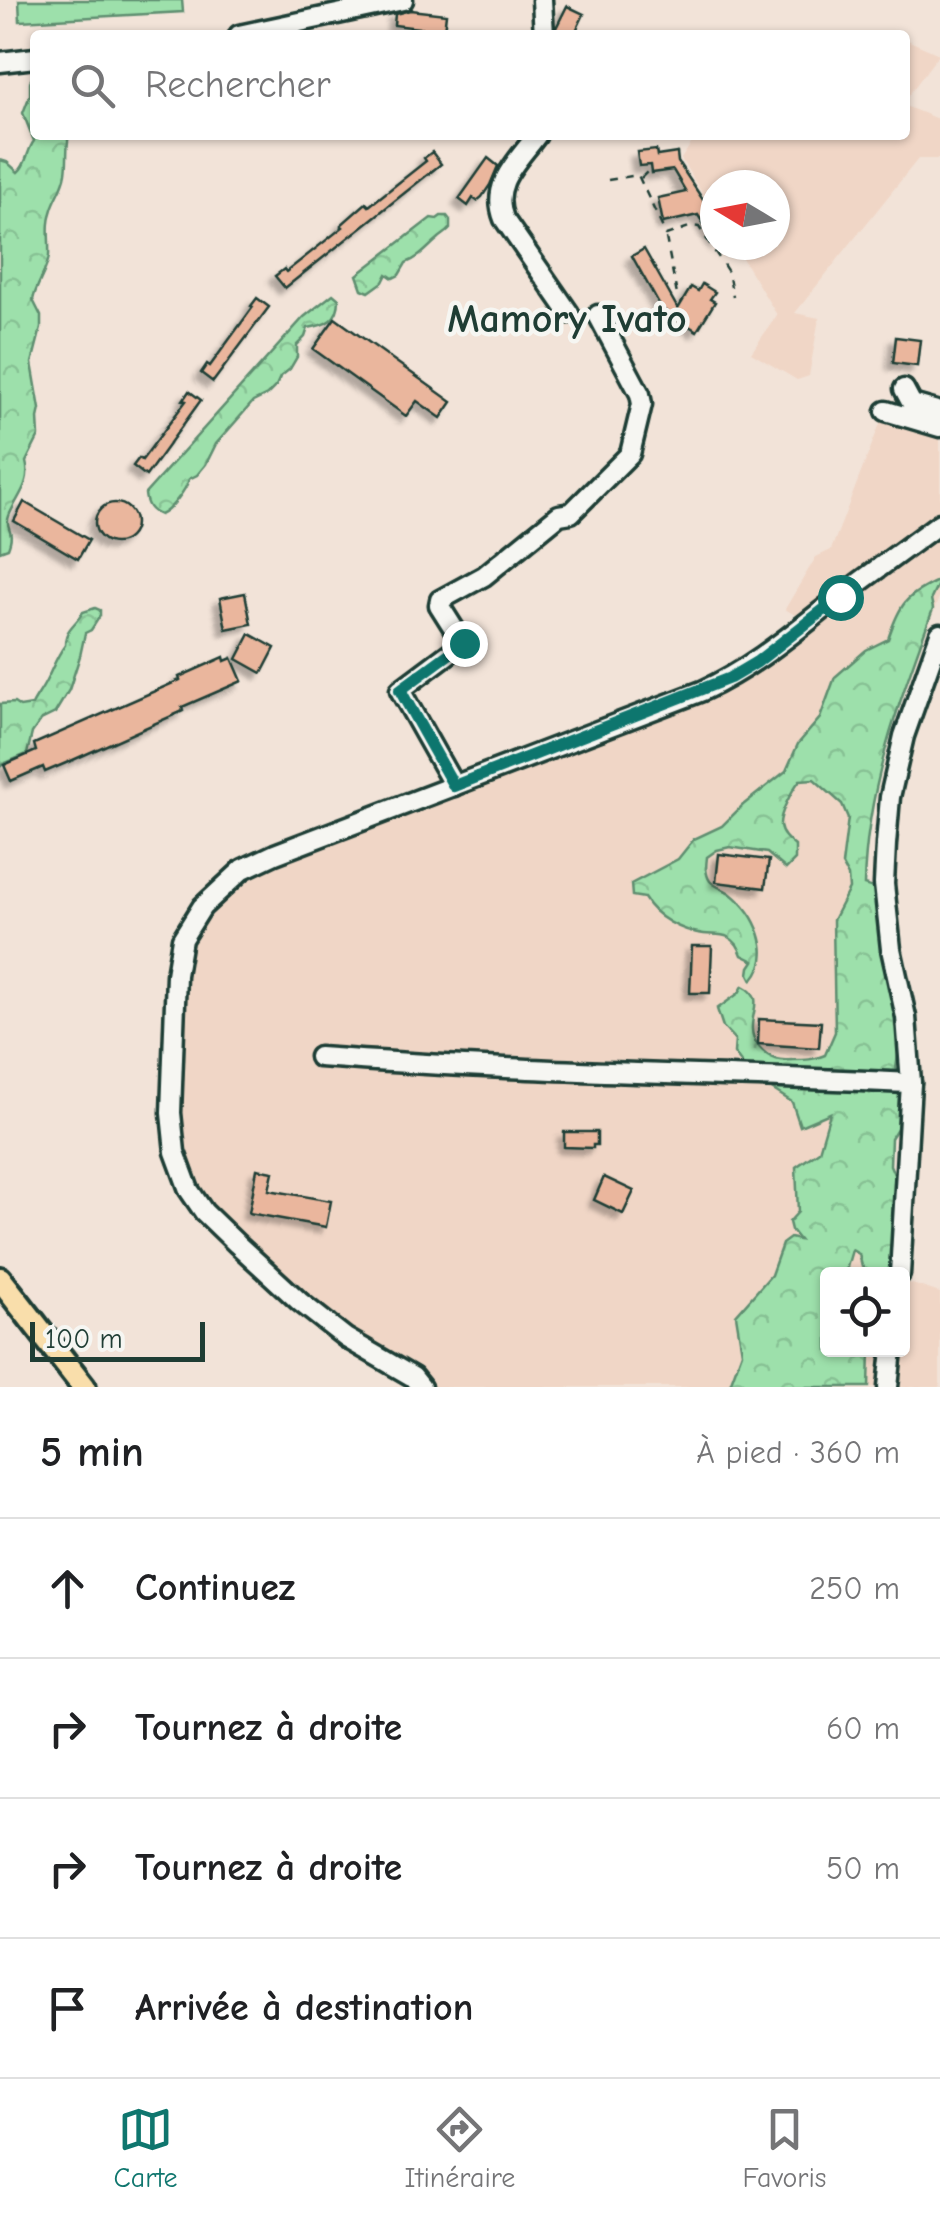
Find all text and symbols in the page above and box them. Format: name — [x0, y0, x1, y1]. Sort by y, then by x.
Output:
search box — [30, 30, 910, 140]
icon: search — [65, 58, 120, 113]
text: Rechercher — [145, 63, 331, 107]
north arrow — [700, 170, 790, 260]
district label: Mamory Ivato — [447, 296, 687, 342]
route start — [818, 575, 864, 621]
route end — [442, 621, 488, 667]
map controls — [820, 1267, 910, 1357]
button: locate — [820, 1267, 910, 1357]
scale bar — [30, 1317, 205, 1362]
text: 100 m — [45, 1323, 123, 1355]
text: 5 min — [40, 1428, 144, 1477]
text: À pied · 360 m — [696, 1434, 900, 1471]
icon: ahead — [40, 1561, 95, 1616]
text: Continuez — [135, 1566, 295, 1610]
text: 250 m — [809, 1570, 900, 1607]
icon: right — [40, 1701, 95, 1756]
text: Tournez à droite — [135, 1706, 402, 1750]
text: 60 m — [826, 1710, 900, 1747]
icon: right — [40, 1841, 95, 1896]
text: Tournez à droite — [135, 1846, 402, 1890]
text: 50 m — [826, 1850, 900, 1887]
icon: arrive — [40, 1981, 95, 2036]
text: Arrivée à destination — [135, 1986, 473, 2030]
tab: Carte — [114, 2102, 177, 2194]
tab: Itinéraire — [405, 2102, 515, 2194]
tab: Favoris — [742, 2102, 826, 2194]

